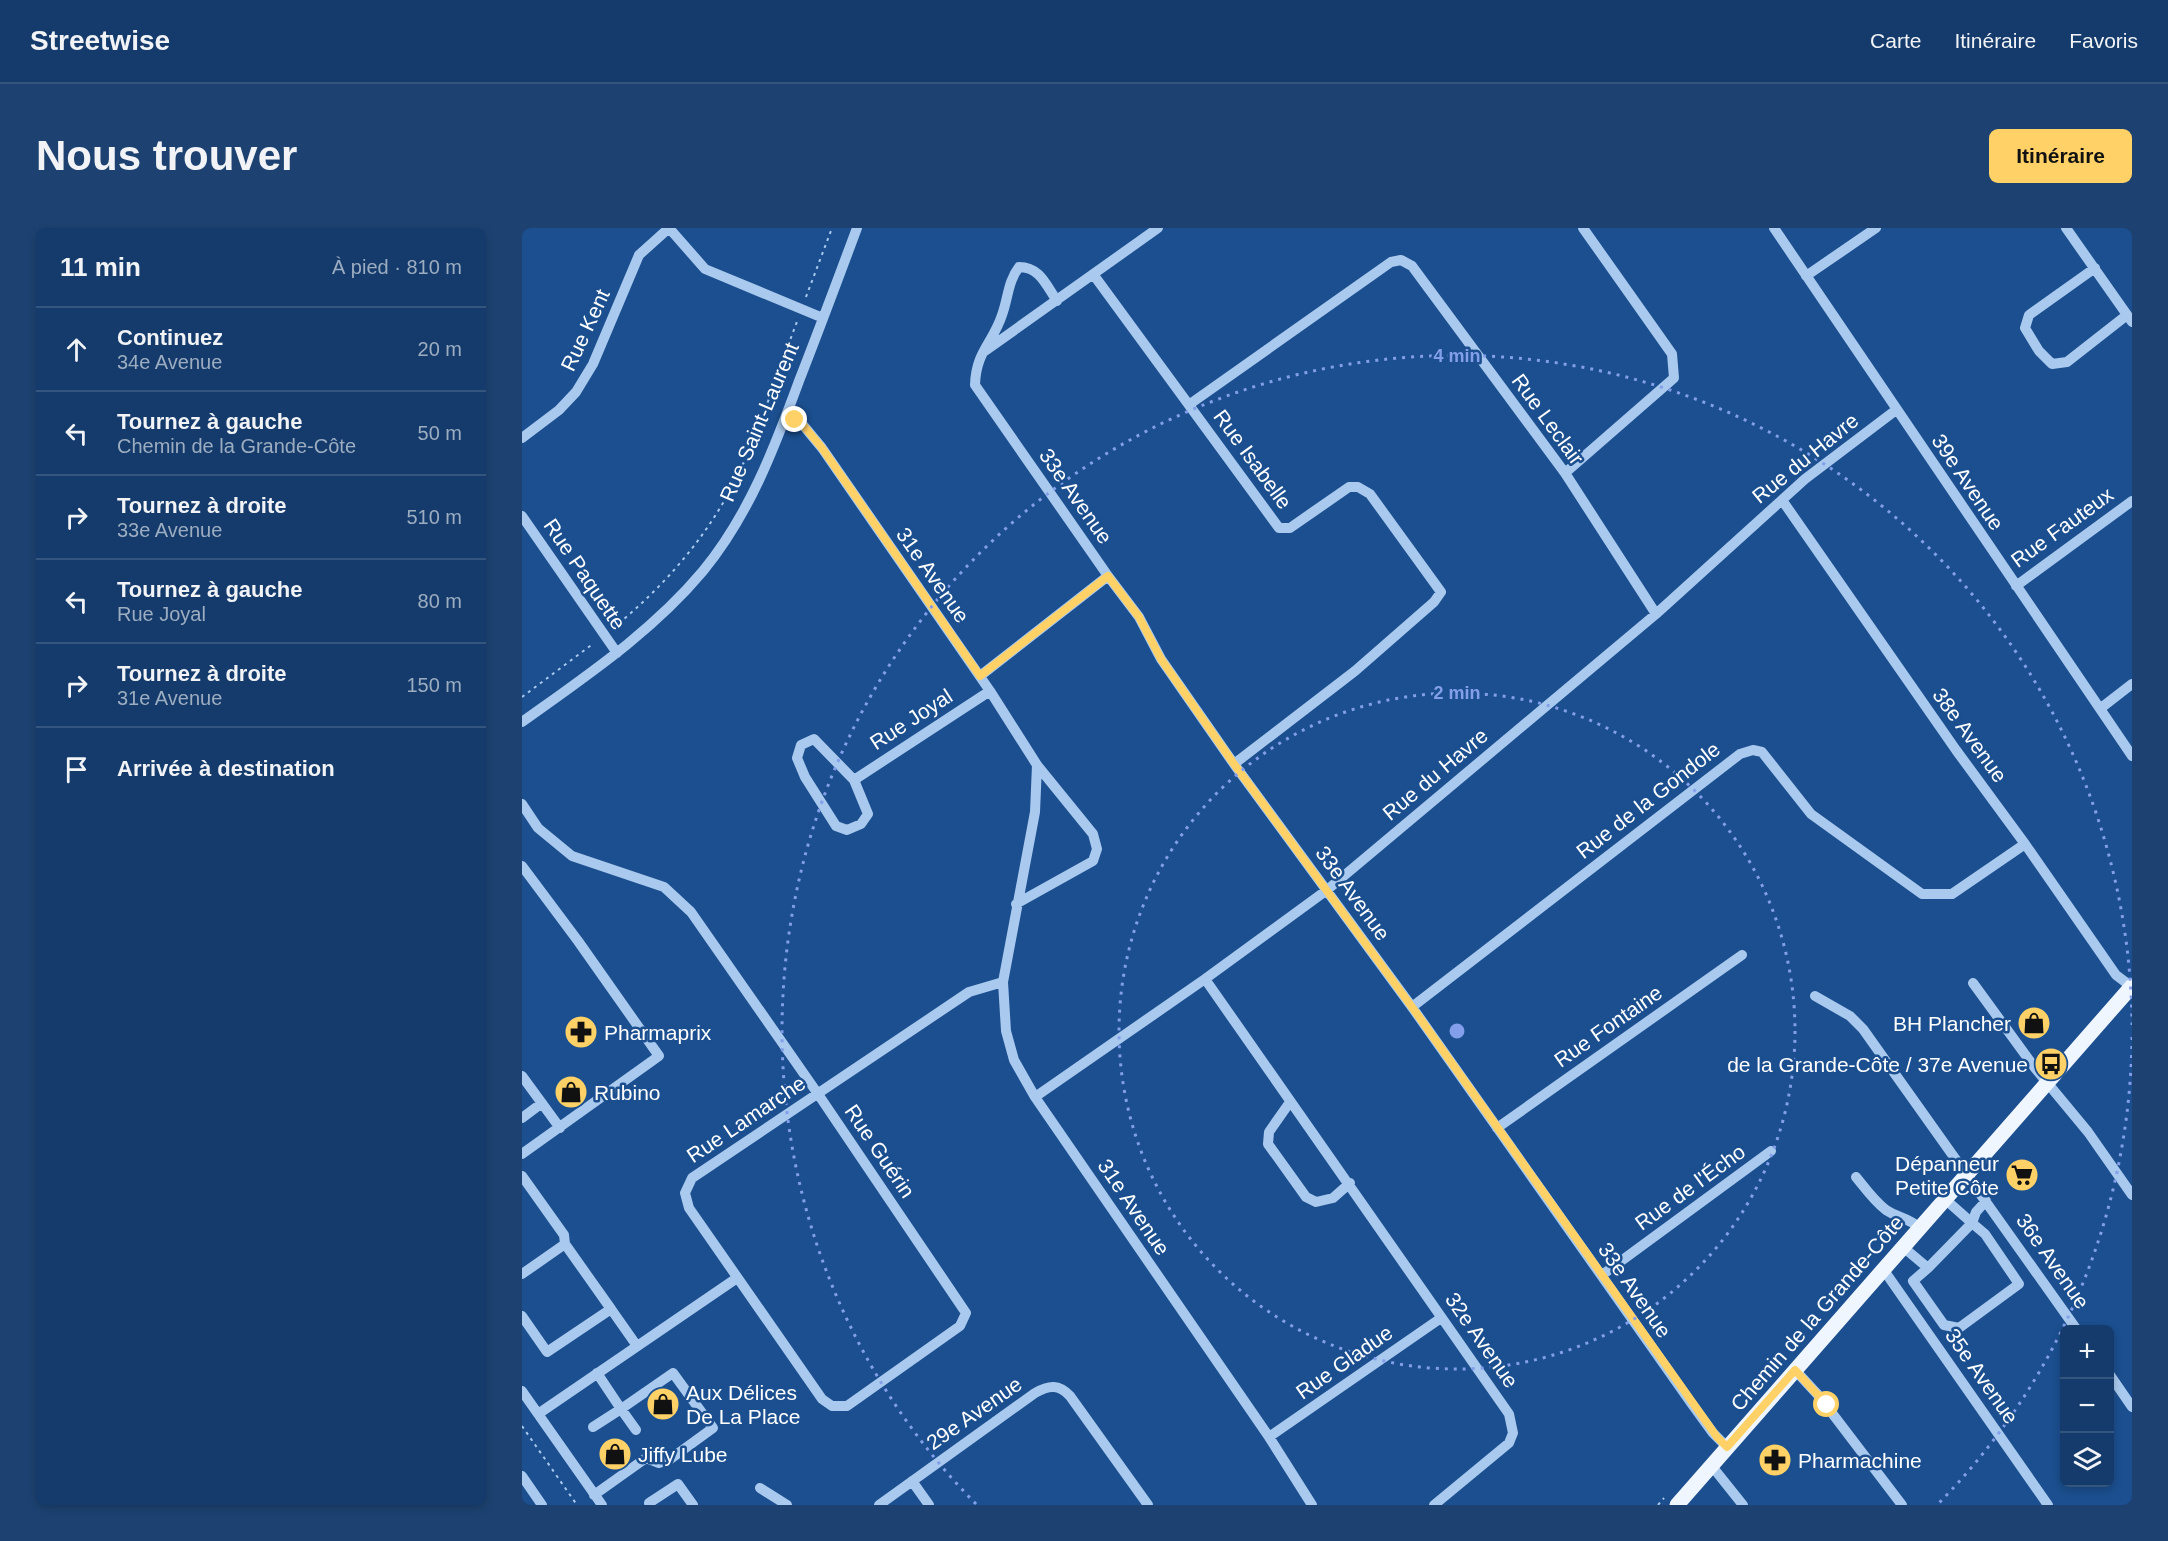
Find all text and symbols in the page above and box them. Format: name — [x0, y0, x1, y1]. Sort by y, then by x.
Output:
text: Streetwise — [30, 25, 170, 56]
text: Carte — [1870, 29, 1921, 52]
text: Itinéraire — [1954, 29, 2036, 52]
text: Favoris — [2069, 29, 2138, 52]
button: Itinéraire — [1989, 129, 2132, 183]
text: Nous trouver — [36, 132, 297, 179]
text: 11 min — [60, 252, 141, 282]
text: À pied · 810 m — [332, 256, 462, 278]
street label: Rue Kent — [556, 285, 614, 375]
text: Continuez — [117, 325, 223, 350]
icon: ahead — [60, 333, 93, 366]
text: 20 m — [418, 338, 462, 360]
street label: Rue Saint-Laurent — [715, 339, 803, 505]
text: 4 min — [1433, 346, 1481, 366]
text: 34e Avenue — [117, 351, 222, 373]
street label: Rue Leclair — [1507, 369, 1589, 469]
street label: Rue Isabelle — [1209, 405, 1297, 513]
route end — [781, 406, 807, 432]
street label: Rue du Havre — [1747, 408, 1863, 508]
text: Tournez à gauche — [117, 409, 302, 434]
icon: left — [60, 417, 93, 450]
text: 50 m — [418, 422, 462, 444]
street label: 39e Avenue — [1928, 430, 2008, 534]
text: Chemin de la Grande-Côte — [117, 435, 356, 457]
street label: 33e Avenue — [1035, 444, 1117, 548]
street label: Rue Fauteux — [2007, 482, 2118, 572]
text: Tournez à droite — [117, 493, 287, 518]
icon: right — [60, 501, 93, 534]
text: 510 m — [406, 506, 462, 528]
street label: Rue Paquette — [540, 514, 630, 634]
text: 33e Avenue — [117, 519, 222, 541]
street label: 31e Avenue — [892, 523, 974, 627]
text: Tournez à gauche — [117, 577, 302, 602]
icon: left — [60, 585, 93, 618]
text: 80 m — [418, 590, 462, 612]
text: Rue Joyal — [117, 603, 206, 625]
text: Tournez à droite — [117, 661, 287, 686]
icon: right — [60, 669, 93, 702]
text: 150 m — [406, 674, 462, 696]
text: 2 min — [1433, 683, 1481, 703]
street label: Rue Joyal — [866, 684, 956, 754]
street label: 38e Avenue — [1928, 684, 2012, 786]
text: 31e Avenue — [117, 687, 222, 709]
street label: Rue du Havre — [1378, 724, 1492, 824]
street label: Rue de la Gondole — [1572, 737, 1724, 863]
icon: arrive — [60, 753, 93, 786]
text: Arrivée à destination — [117, 756, 335, 781]
street label: 33e Avenue — [1311, 842, 1395, 944]
street label: Rue Fontaine — [1550, 980, 1666, 1072]
shop icon: BH Plancher — [2016, 1005, 2052, 1041]
place label: BH Plancher — [1893, 1012, 2011, 1035]
pharmacy icon: Pharmaprix — [563, 1014, 599, 1050]
place label: Pharmaprix — [604, 1021, 712, 1044]
centre of rings — [1447, 1021, 1467, 1041]
bus stop icon: de la Grande-Côte / 37e Avenue — [2033, 1046, 2069, 1082]
place label: de la Grande-Côte / 37e Avenue — [1727, 1053, 2028, 1076]
street label: Rue Lamarche — [682, 1071, 810, 1167]
shop icon: Rubino — [553, 1074, 589, 1110]
place label: Rubino — [594, 1081, 661, 1104]
street label: Rue Guérin — [840, 1100, 920, 1202]
street label: Rue de l'Écho — [1631, 1139, 1749, 1235]
place label: Dépanneur Petite Côte — [1895, 1152, 1999, 1199]
street label: 31e Avenue — [1094, 1155, 1174, 1259]
supermarket icon: Dépanneur Petite Côte — [2004, 1157, 2040, 1193]
street label: 36e Avenue — [2012, 1209, 2094, 1313]
street label: Chemin de la Grande-Côte — [1726, 1211, 1908, 1415]
street label: 33e Avenue — [1594, 1238, 1676, 1342]
street label: 32e Avenue — [1441, 1288, 1523, 1392]
street label: Rue Gladue — [1291, 1320, 1397, 1404]
street label: 35e Avenue — [1941, 1324, 2023, 1428]
map controls — [2060, 1325, 2114, 1487]
button: + — [2060, 1325, 2114, 1379]
street label: 29e Avenue — [922, 1372, 1026, 1454]
button: − — [2060, 1379, 2114, 1433]
place label: Aux Délices De La Place — [686, 1381, 800, 1428]
shop icon: Aux Délices De La Place — [645, 1386, 681, 1422]
route start — [1813, 1391, 1839, 1417]
button: layers — [2060, 1433, 2114, 1487]
shop icon: Jiffy Lube — [597, 1436, 633, 1472]
pharmacy icon: Pharmachine — [1757, 1442, 1793, 1478]
place label: Jiffy Lube — [638, 1443, 728, 1466]
place label: Pharmachine — [1798, 1449, 1922, 1472]

